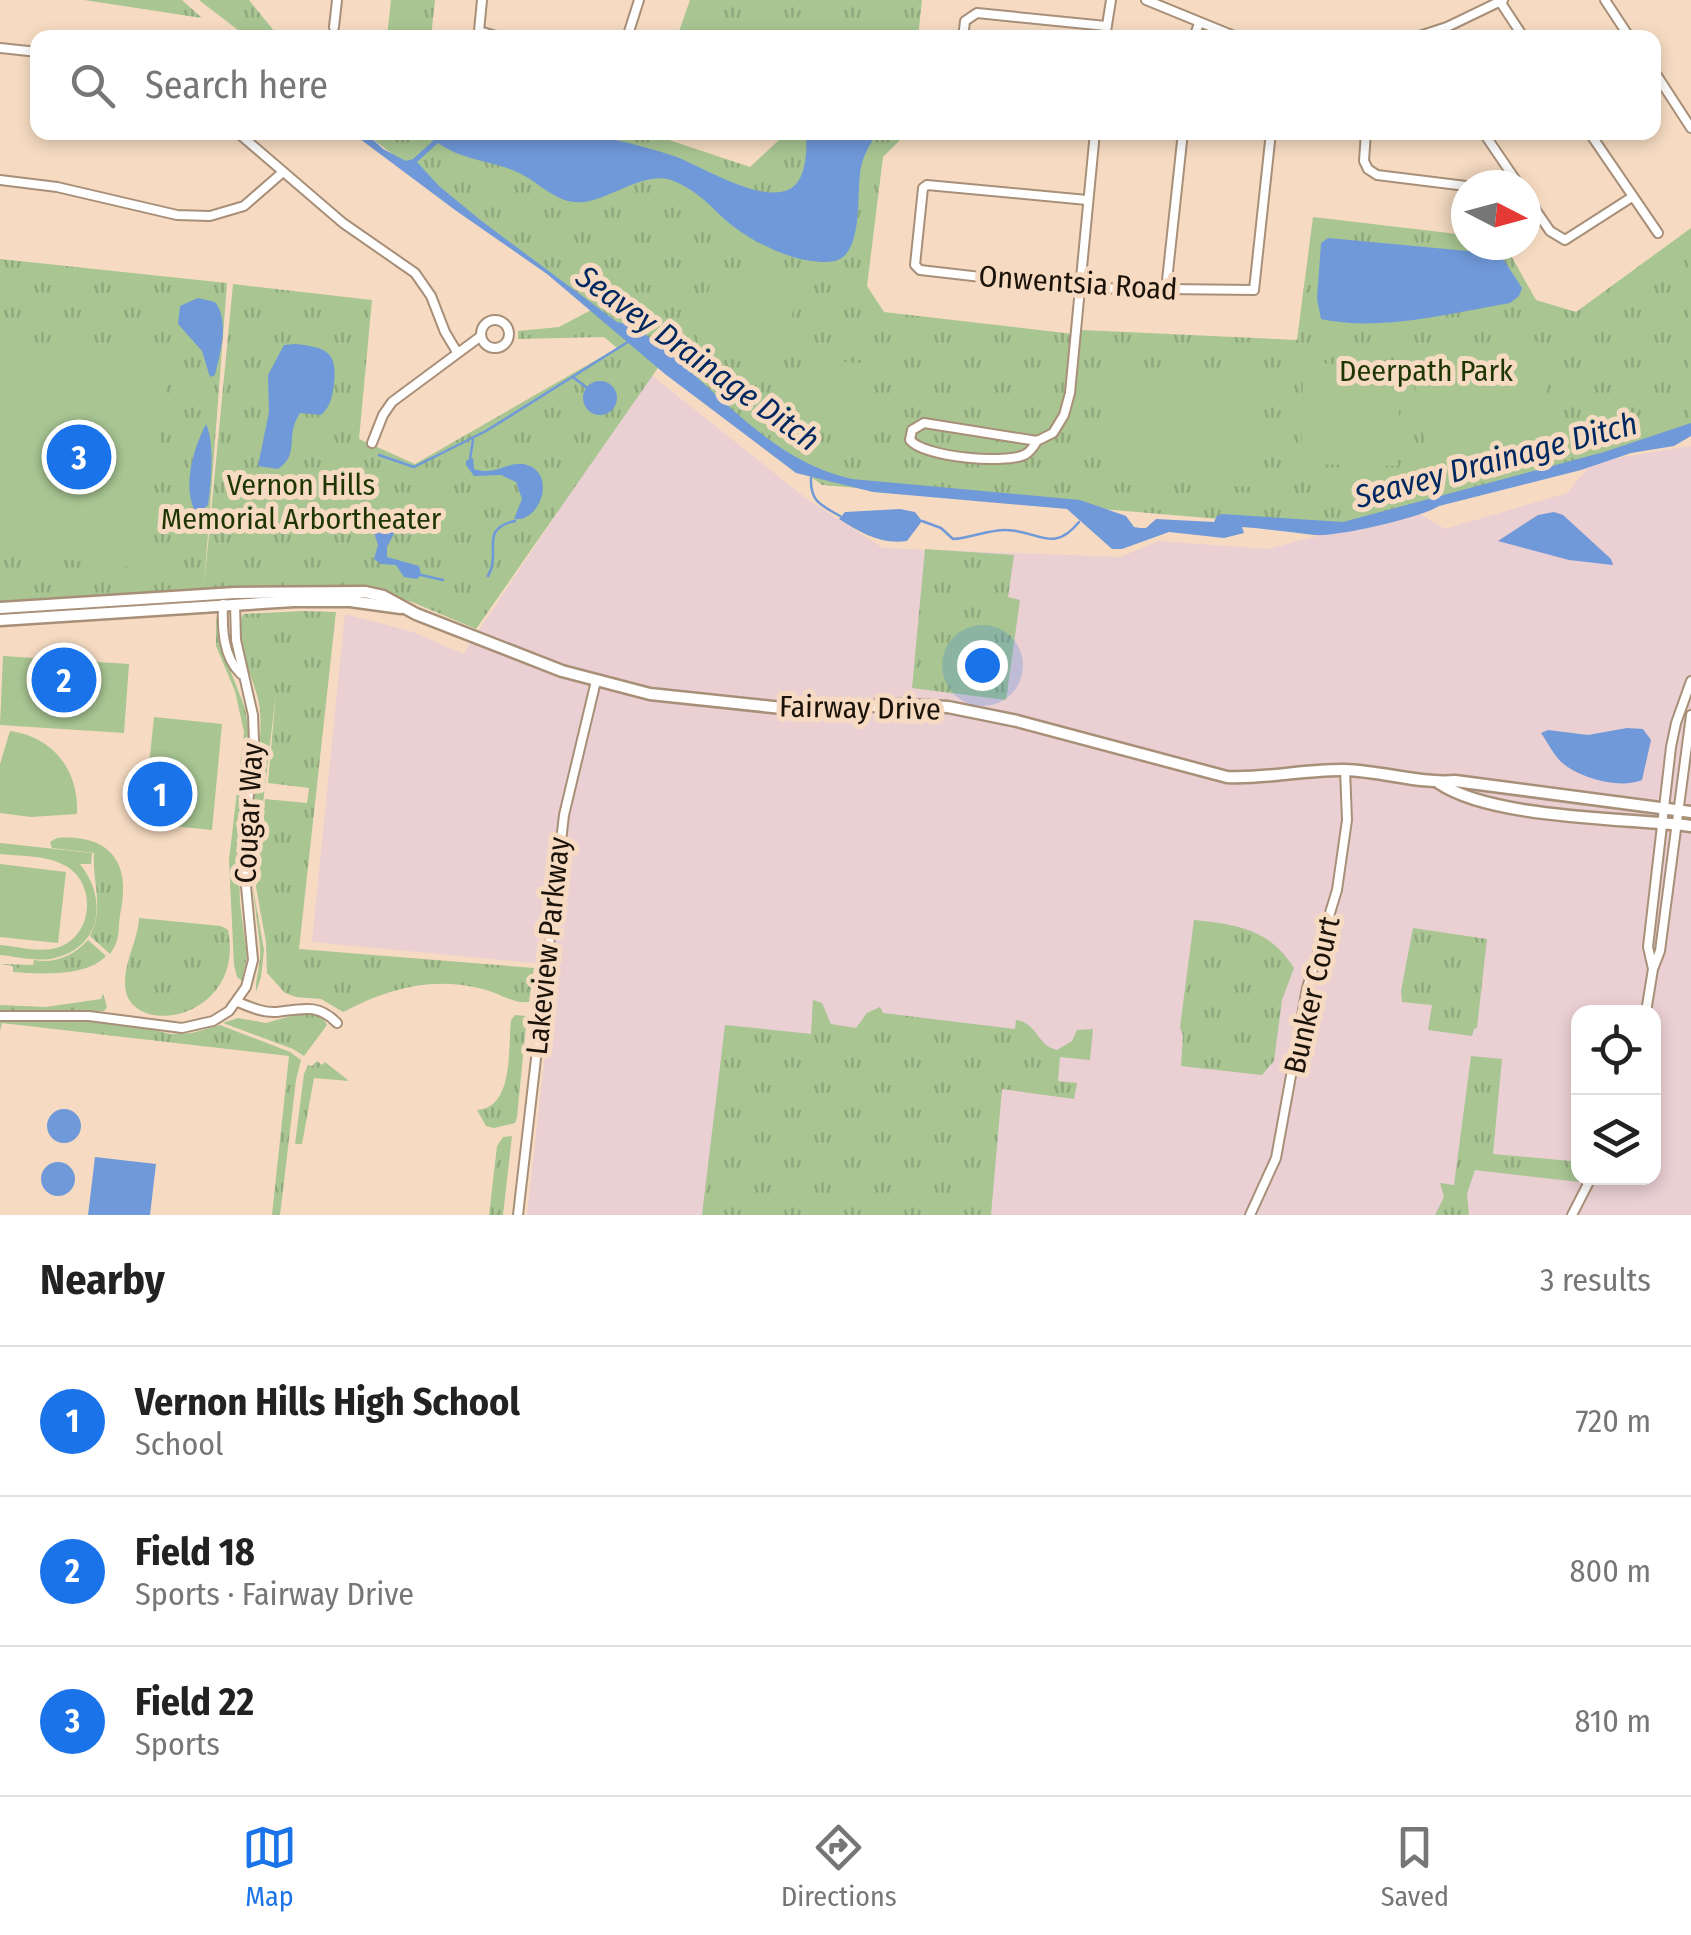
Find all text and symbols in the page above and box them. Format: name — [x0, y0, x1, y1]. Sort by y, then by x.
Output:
search box — [30, 30, 1661, 140]
icon: search — [65, 58, 120, 113]
text: Search here — [145, 62, 328, 108]
north arrow — [1451, 170, 1541, 260]
water label: Seavey Drainage Ditch — [568, 257, 827, 459]
street label: Onwentsia Road — [977, 258, 1179, 308]
park label: Deerpath Park — [1339, 353, 1513, 389]
water label: Seavey Drainage Ditch — [1350, 404, 1641, 516]
pin: 3 — [46, 420, 112, 494]
park label: Vernon Hills Memorial Arbortheater — [161, 467, 442, 537]
your location — [957, 640, 1008, 691]
pin: 2 — [32, 642, 96, 718]
street label: Fairway Drive — [779, 689, 941, 727]
street label: Cougar Way — [227, 741, 271, 884]
pin: 1 — [128, 756, 192, 832]
street label: Lakeview Parkway — [519, 835, 577, 1057]
street label: Bunker Court — [1276, 913, 1348, 1077]
map controls — [1571, 1005, 1661, 1185]
button: locate — [1571, 1005, 1661, 1095]
button: layers — [1571, 1095, 1661, 1185]
text: Nearby — [40, 1255, 165, 1305]
text: 3 results — [1540, 1261, 1651, 1299]
text: Vernon Hills High School — [135, 1379, 520, 1425]
text: 1 — [66, 1402, 79, 1440]
text: 720 m — [1575, 1402, 1651, 1440]
text: School — [135, 1425, 224, 1463]
text: Field 18 — [135, 1529, 255, 1575]
text: 2 — [65, 1552, 80, 1590]
text: 800 m — [1570, 1552, 1651, 1590]
text: Sports · Fairway Drive — [135, 1575, 414, 1613]
text: Field 22 — [135, 1679, 254, 1725]
text: 3 — [65, 1702, 80, 1740]
text: 810 m — [1575, 1702, 1651, 1740]
text: Sports — [135, 1725, 220, 1763]
tab: Map — [242, 1820, 297, 1913]
tab: Directions — [781, 1820, 897, 1913]
tab: Saved — [1381, 1820, 1449, 1913]

